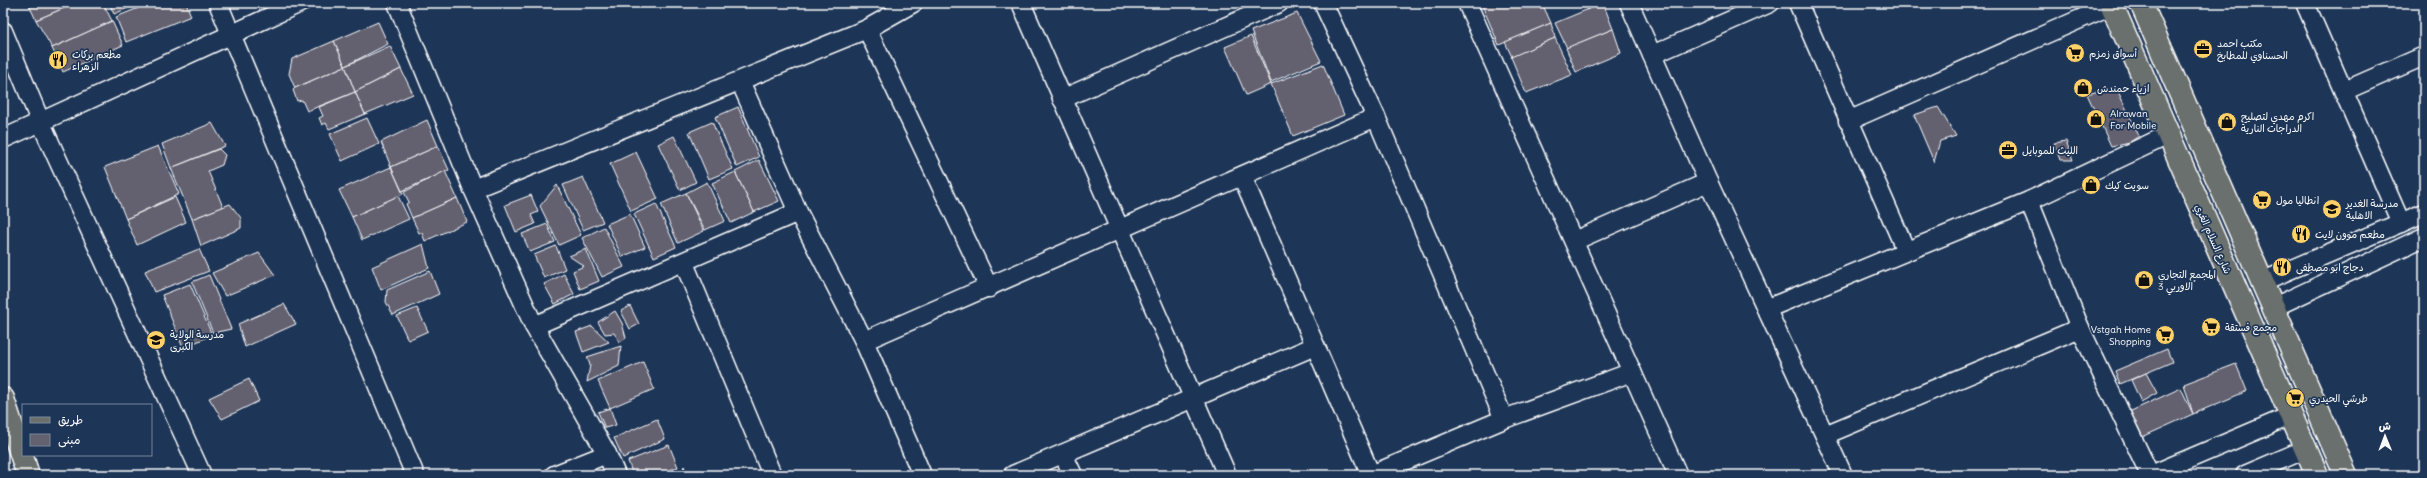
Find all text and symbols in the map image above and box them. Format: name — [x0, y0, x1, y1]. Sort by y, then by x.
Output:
place label: مكتب احمد الحسناوي للمطابخ — [2217, 37, 2288, 64]
office icon: مكتب احمد الحسناوي للمطابخ — [2192, 38, 2214, 60]
supermarket icon: أسواق زمزم — [2064, 42, 2086, 64]
place label: أسواق زمزم — [2089, 47, 2137, 61]
place label: مطعم بركات الزهراء — [72, 48, 121, 73]
restaurant icon: مطعم بركات الزهراء — [47, 49, 69, 71]
shop icon: ازياء حمندش — [2072, 77, 2094, 99]
place label: ازياء حمندش — [2097, 82, 2149, 95]
place label: Alrawan For Mobile — [2110, 107, 2156, 132]
shop icon: Alrawan For Mobile — [2085, 108, 2107, 130]
place label: اكرم مهدي لتصليح الدراجات النارية — [2241, 110, 2314, 135]
shop icon: اكرم مهدي لتصليح الدراجات النارية — [2216, 111, 2238, 133]
office icon: الليث للموبايل — [1997, 139, 2019, 161]
place label: الليث للموبايل — [2022, 144, 2078, 157]
shop icon: سويت كيك — [2080, 174, 2102, 196]
place label: سويت كيك — [2105, 179, 2149, 192]
supermarket icon: انطاليا مول — [2251, 189, 2273, 211]
place label: انطاليا مول — [2276, 194, 2319, 207]
place label: مدرسة الغدير الاهلية — [2345, 197, 2399, 222]
school or university icon: مدرسة الغدير الاهلية — [2321, 198, 2343, 220]
street label: شارع السلام الغري — [2190, 202, 2234, 277]
restaurant icon: مطعم موون لايت — [2290, 223, 2312, 245]
place label: مطعم موون لايت — [2315, 228, 2385, 242]
restaurant icon: دجاج ابو مصطفى — [2271, 256, 2293, 278]
place label: دجاج ابو مصطفى — [2296, 261, 2364, 275]
place label: المجمع التجاري الاوربي 3 — [2158, 268, 2216, 296]
shop icon: المجمع التجاري الاوربي 3 — [2133, 269, 2155, 291]
supermarket icon: مجمع فستقة — [2200, 316, 2222, 338]
place label: مجمع فستقة — [2225, 321, 2277, 336]
place label: Vstgah Home Shopping — [2091, 323, 2151, 348]
supermarket icon: Vstgah Home Shopping — [2154, 324, 2176, 346]
place label: مدرسة الولاية الكبرى — [170, 328, 224, 353]
school or university icon: مدرسة الولاية الكبرى — [145, 329, 167, 351]
supermarket icon: طرشي الحيدري — [2284, 387, 2306, 409]
place label: طرشي الحيدري — [2309, 392, 2368, 408]
legend — [22, 404, 152, 456]
text: طريق — [58, 412, 83, 427]
north arrow — [2365, 416, 2405, 456]
text: ش — [2379, 419, 2391, 433]
text: مبنى — [58, 432, 81, 448]

